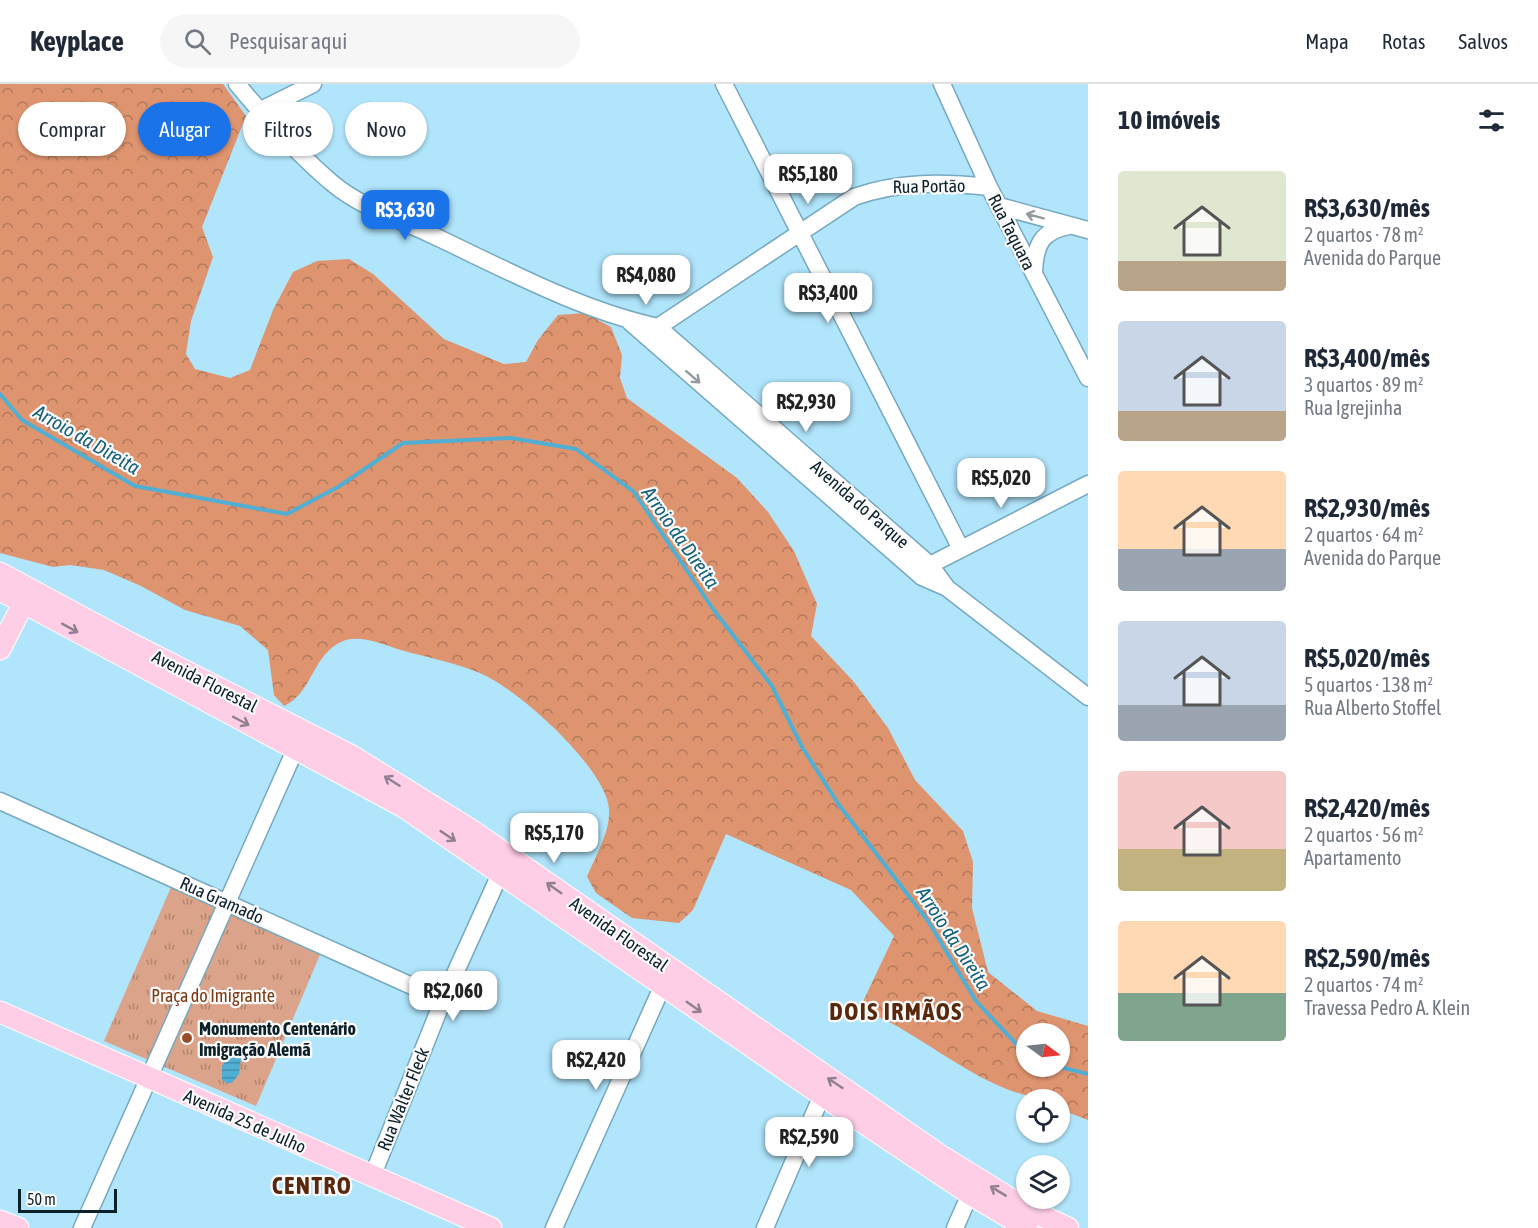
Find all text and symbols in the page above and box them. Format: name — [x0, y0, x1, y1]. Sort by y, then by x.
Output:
search box — [160, 14, 580, 68]
text: Keyplace — [30, 25, 124, 57]
icon: search — [181, 25, 214, 58]
text: Pesquisar aqui — [229, 28, 347, 54]
text: Mapa — [1305, 29, 1349, 53]
text: Rotas — [1382, 29, 1425, 53]
text: Salvos — [1458, 29, 1508, 53]
chip: Comprar — [18, 102, 126, 156]
chip: Alugar — [138, 102, 231, 156]
chip: Filtros — [243, 102, 333, 156]
chip: Novo — [345, 102, 427, 156]
icon: filters — [1475, 104, 1508, 137]
text: 10 imóveis — [1118, 105, 1220, 135]
pin: R$5,180 — [753, 154, 863, 205]
text: R$5,180 — [778, 162, 838, 185]
street label: Rua Portão — [892, 175, 966, 197]
pin: R$3,630 — [350, 190, 460, 241]
street label: Rua Taquara — [984, 190, 1040, 274]
text: R$3,630/mês — [1304, 193, 1430, 223]
icon: home — [1166, 195, 1238, 267]
text: R$3,630 — [375, 198, 435, 221]
one-way arrow — [1025, 210, 1044, 221]
text: 2 quartos · 78 m² — [1304, 223, 1424, 246]
text: Avenida do Parque — [1304, 246, 1441, 269]
pin: R$4,080 — [591, 255, 701, 306]
text: R$4,080 — [616, 263, 676, 286]
pin: R$3,400 — [773, 273, 883, 324]
text: R$3,400 — [798, 281, 858, 304]
text: R$3,400/mês — [1304, 343, 1430, 373]
icon: home — [1166, 345, 1238, 417]
one-way arrow — [685, 370, 700, 384]
text: 3 quartos · 89 m² — [1304, 373, 1424, 396]
pin: R$2,930 — [751, 382, 861, 433]
text: R$2,930 — [776, 390, 836, 413]
text: Rua Igrejinha — [1304, 396, 1402, 419]
water label: Arroio da Direita — [29, 399, 144, 479]
street label: Avenida do Parque — [807, 456, 913, 552]
pin: R$5,020 — [946, 458, 1056, 509]
text: R$5,020 — [971, 466, 1031, 489]
water label: Arroio da Direita — [637, 481, 724, 592]
text: R$2,930/mês — [1304, 493, 1430, 523]
icon: home — [1166, 495, 1238, 567]
text: 2 quartos · 64 m² — [1304, 523, 1424, 546]
text: Avenida do Parque — [1304, 546, 1441, 569]
one-way arrow — [61, 622, 78, 634]
text: R$5,020/mês — [1304, 643, 1430, 673]
icon: home — [1166, 645, 1238, 717]
street label: Avenida Florestal — [149, 646, 261, 717]
text: 5 quartos · 138 m² — [1304, 673, 1433, 696]
text: Rua Alberto Stoffel — [1304, 696, 1441, 719]
one-way arrow — [232, 715, 249, 727]
one-way arrow — [384, 774, 401, 786]
text: R$2,420/mês — [1304, 793, 1430, 823]
icon: home — [1166, 795, 1238, 867]
pin: R$5,170 — [499, 813, 609, 864]
text: R$5,170 — [524, 821, 584, 844]
text: 2 quartos · 56 m² — [1304, 823, 1424, 846]
one-way arrow — [439, 830, 456, 842]
text: Apartamento — [1304, 846, 1401, 869]
street label: Rua Gramado — [177, 872, 267, 928]
water label: Arroio da Direita — [912, 881, 996, 994]
one-way arrow — [547, 882, 563, 894]
street label: Avenida Florestal — [566, 892, 672, 976]
text: R$2,590/mês — [1304, 943, 1430, 973]
icon: home — [1166, 945, 1238, 1017]
pin: R$2,060 — [398, 971, 508, 1022]
text: 2 quartos · 74 m² — [1304, 973, 1424, 996]
text: R$2,060 — [423, 979, 483, 1002]
park label: Praça do Imigrante — [151, 985, 275, 1006]
text: Travessa Pedro A. Klein — [1304, 996, 1470, 1019]
district label: DOIS IRMÃOS — [829, 998, 963, 1025]
one-way arrow — [686, 1001, 702, 1013]
place label: Monumento Centenário Imigração Alemã — [199, 1018, 356, 1060]
north arrow — [1016, 1023, 1070, 1077]
map controls — [1016, 1023, 1070, 1209]
marker: Monumento Centenário Imigração Alemã — [180, 1031, 194, 1045]
pin: R$2,420 — [541, 1040, 651, 1091]
street label: Rua Walter Fleck — [373, 1044, 433, 1154]
text: R$2,420 — [566, 1048, 626, 1071]
one-way arrow — [828, 1077, 844, 1089]
street label: Avenida 25 de Julho — [181, 1085, 309, 1157]
button: locate — [1016, 1089, 1070, 1143]
pin: R$2,590 — [754, 1117, 864, 1168]
text: R$2,590 — [779, 1125, 839, 1148]
button: layers — [1016, 1155, 1070, 1209]
district label: CENTRO — [272, 1172, 352, 1199]
one-way arrow — [990, 1185, 1007, 1197]
scale bar — [18, 1186, 117, 1214]
text: 50 m — [27, 1190, 56, 1208]

